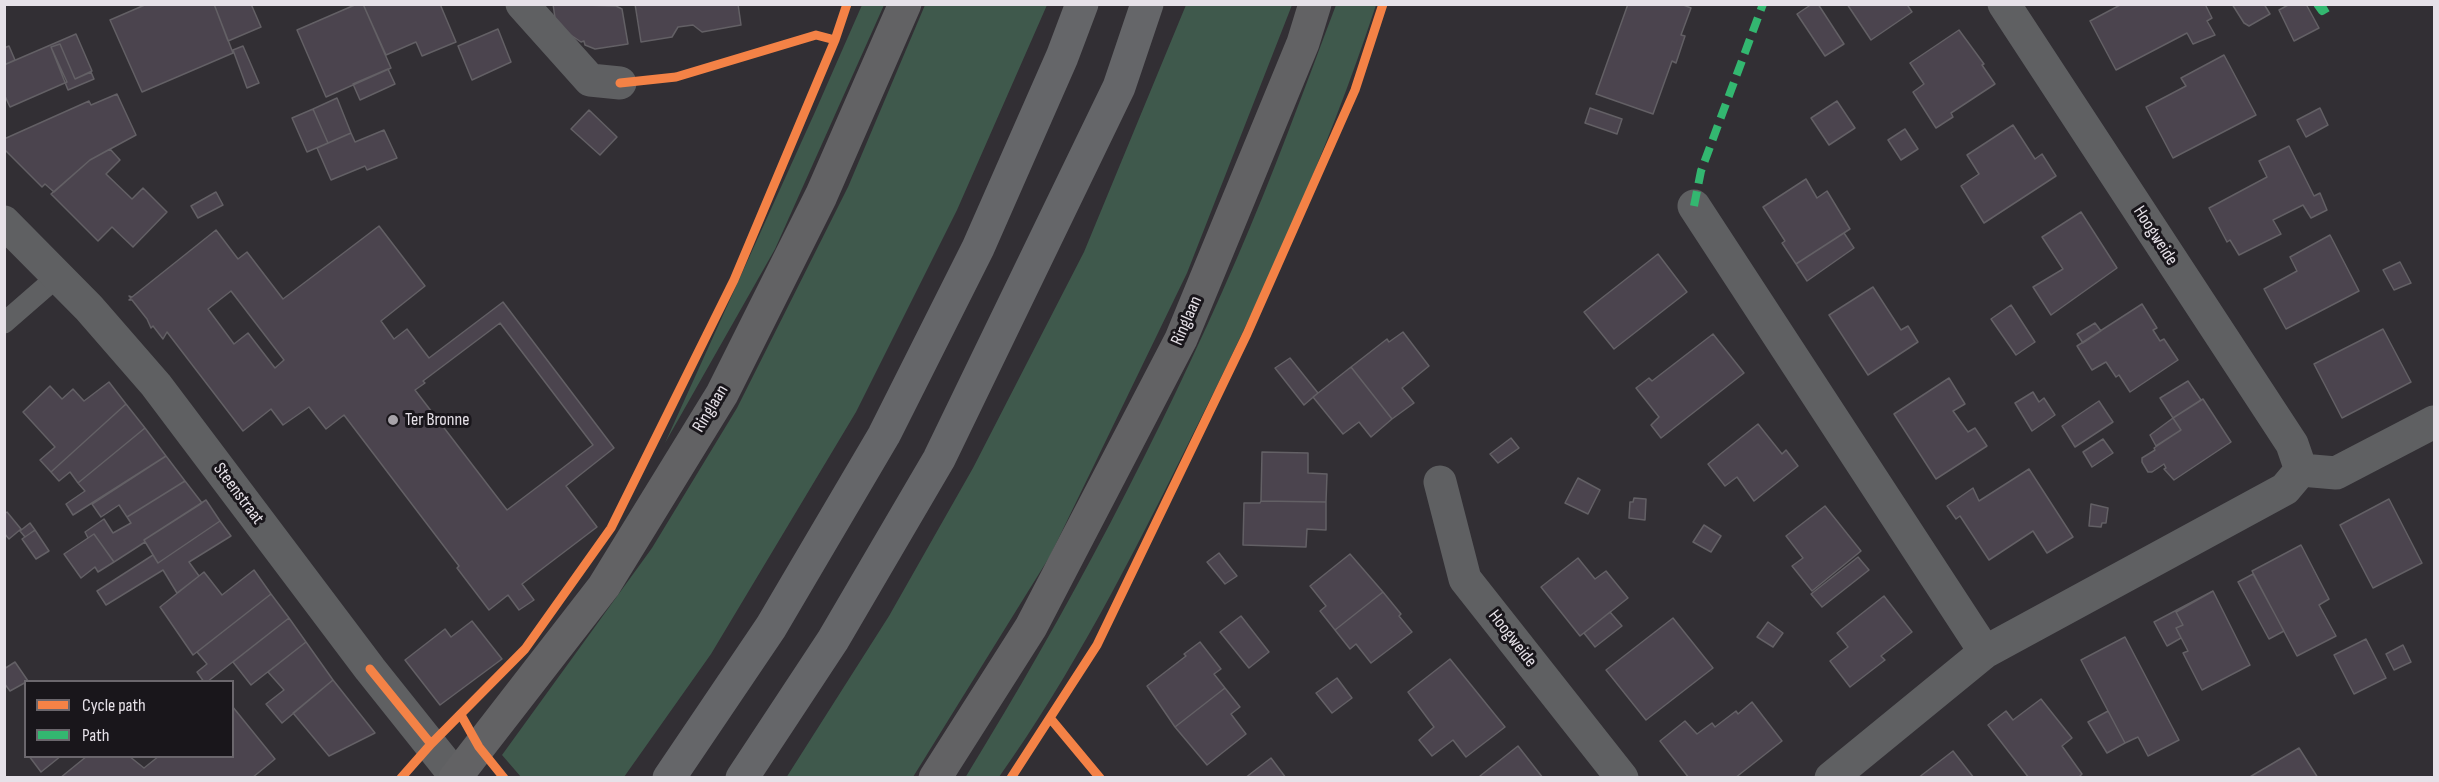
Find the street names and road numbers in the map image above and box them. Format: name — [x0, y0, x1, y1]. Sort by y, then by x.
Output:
street label: Hoogweide — [2128, 202, 2182, 270]
street label: Ringlaan — [1167, 293, 1207, 349]
street label: Ringlaan — [688, 381, 734, 437]
street label: Steenstraat — [208, 459, 268, 529]
street label: Hoogweide — [1483, 606, 1541, 672]

